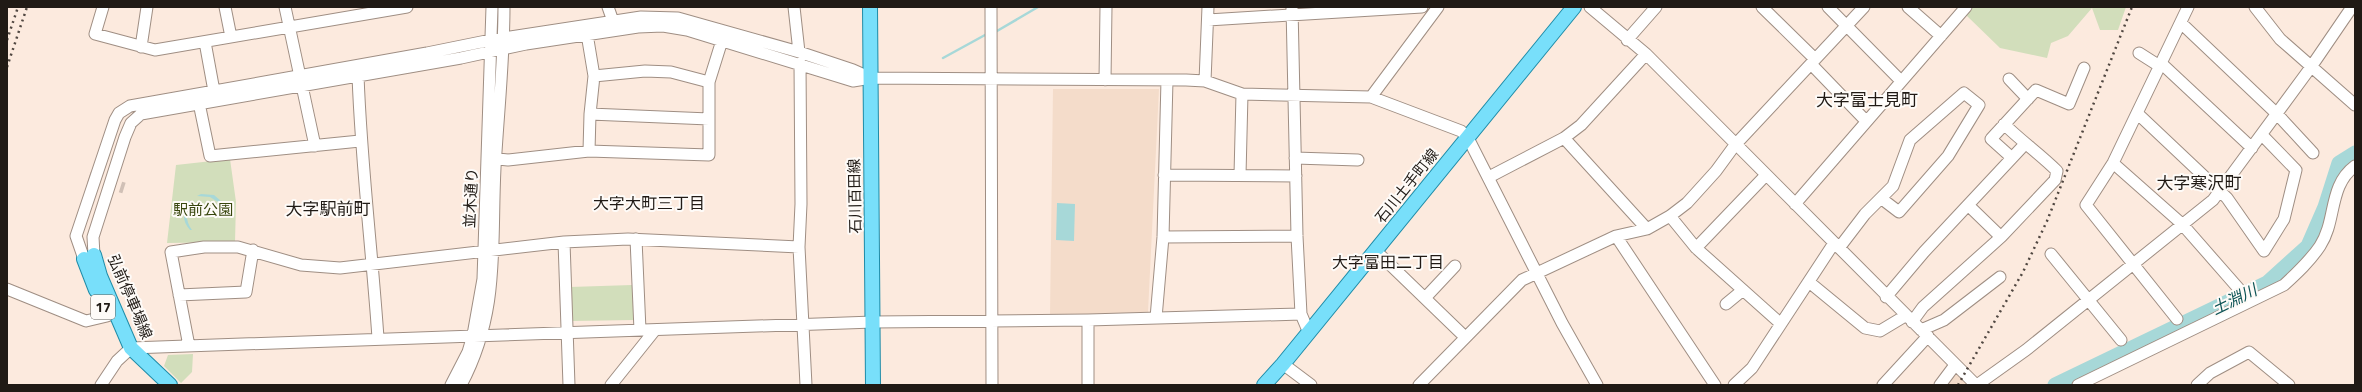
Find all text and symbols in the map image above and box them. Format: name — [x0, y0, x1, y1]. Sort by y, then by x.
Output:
district label: 大字富士見町 — [1816, 87, 1918, 113]
street label: 石川土手町線 — [1369, 143, 1444, 228]
street label: 石川百田線 — [842, 158, 867, 234]
street label: 並木通り — [457, 167, 484, 229]
district label: 大字寒沢町 — [2157, 170, 2242, 196]
district label: 大字大町三丁目 — [593, 191, 705, 215]
district label: 大字駅前町 — [286, 196, 371, 222]
park label: 駅前公園 — [173, 198, 233, 221]
district label: 大字富田二丁目 — [1332, 250, 1444, 274]
street label: 弘前停車場線 — [102, 251, 159, 343]
water label: 土淵川 — [2207, 277, 2263, 320]
road number: 17 — [91, 295, 115, 319]

